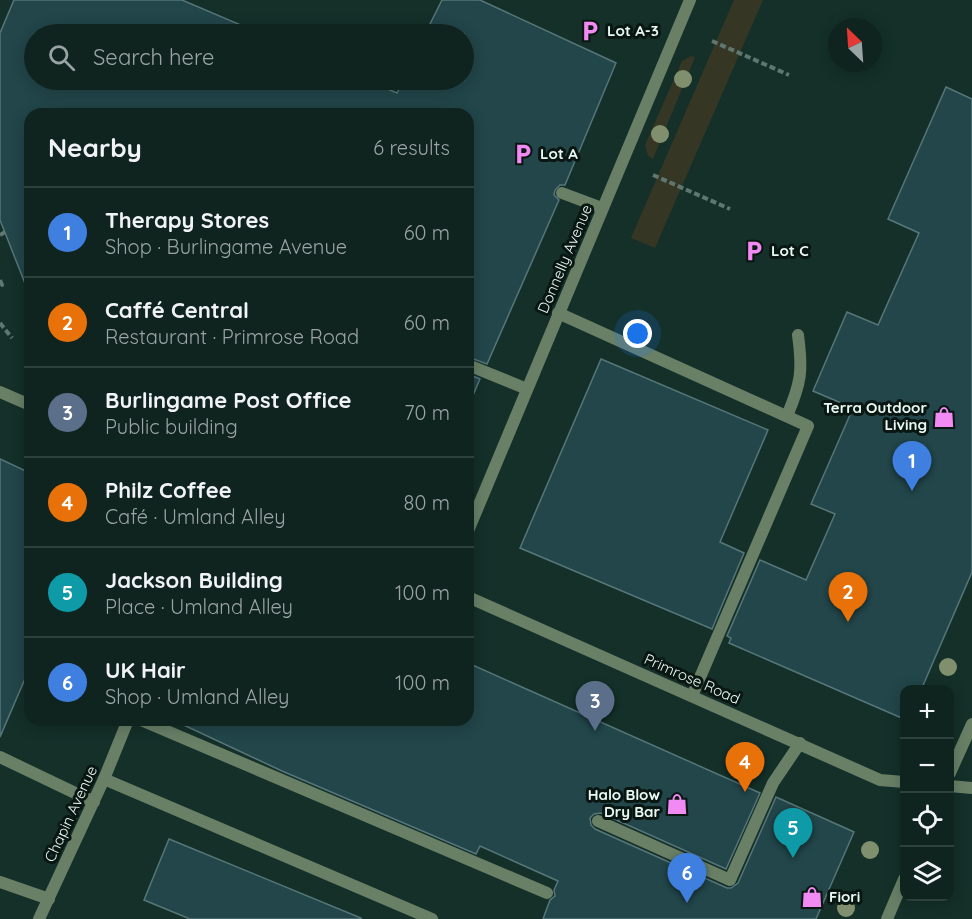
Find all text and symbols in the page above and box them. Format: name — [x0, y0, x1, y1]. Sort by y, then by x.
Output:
north arrow — [828, 18, 882, 72]
parking icon: Lot A-3 — [578, 19, 602, 43]
place label: Lot A-3 — [607, 21, 659, 40]
search box — [24, 24, 474, 90]
icon: search — [45, 41, 78, 74]
text: Search here — [93, 43, 214, 71]
text: Nearby — [48, 131, 142, 164]
text: 6 results — [373, 135, 450, 160]
parking icon: Lot A — [511, 142, 535, 166]
place label: Lot A — [540, 144, 578, 163]
street label: Donnelly Avenue — [533, 202, 596, 316]
text: Therapy Stores — [105, 206, 269, 234]
text: 1 — [64, 220, 71, 245]
text: 60 m — [404, 220, 450, 245]
text: Shop · Burlingame Avenue — [105, 234, 347, 259]
parking icon: Lot C — [742, 239, 766, 263]
place label: Lot C — [771, 241, 809, 260]
text: Caffé Central — [105, 296, 249, 324]
text: 2 — [62, 310, 73, 335]
text: 60 m — [404, 310, 450, 335]
your location — [623, 319, 652, 348]
text: Restaurant · Primrose Road — [105, 324, 359, 349]
text: Burlingame Post Office — [105, 386, 351, 414]
place label: Terra Outdoor Living — [823, 398, 927, 434]
text: 3 — [62, 400, 73, 425]
text: 70 m — [404, 400, 450, 425]
shop icon: Terra Outdoor Living — [932, 405, 956, 429]
text: Public building — [105, 414, 238, 439]
pin: 1 — [892, 442, 932, 491]
text: Philz Coffee — [105, 476, 232, 504]
text: 4 — [62, 490, 73, 515]
text: 80 m — [404, 490, 450, 515]
text: Café · Umland Alley — [105, 504, 286, 529]
text: Jackson Building — [105, 566, 283, 594]
pin: 2 — [828, 572, 868, 622]
text: 5 — [62, 580, 73, 605]
text: 100 m — [395, 580, 450, 605]
text: Place · Umland Alley — [105, 594, 293, 619]
street label: Primrose Road — [641, 649, 743, 708]
text: UK Hair — [105, 656, 185, 684]
text: 6 — [62, 670, 73, 695]
text: 100 m — [395, 670, 450, 695]
pin: 3 — [576, 682, 614, 731]
text: Shop · Umland Alley — [105, 684, 289, 709]
map controls — [900, 685, 954, 901]
button: + — [900, 685, 954, 739]
button: − — [900, 739, 954, 793]
pin: 4 — [726, 742, 764, 792]
street label: Chapin Avenue — [40, 763, 101, 865]
place label: Halo Blow Dry Bar — [588, 785, 660, 821]
shop icon: Halo Blow Dry Bar — [665, 792, 689, 816]
button: locate — [900, 793, 954, 847]
pin: 5 — [774, 808, 812, 858]
button: layers — [900, 847, 954, 901]
pin: 6 — [668, 854, 706, 903]
shop icon: Fiori — [800, 885, 824, 909]
place label: Fiori — [829, 887, 860, 906]

